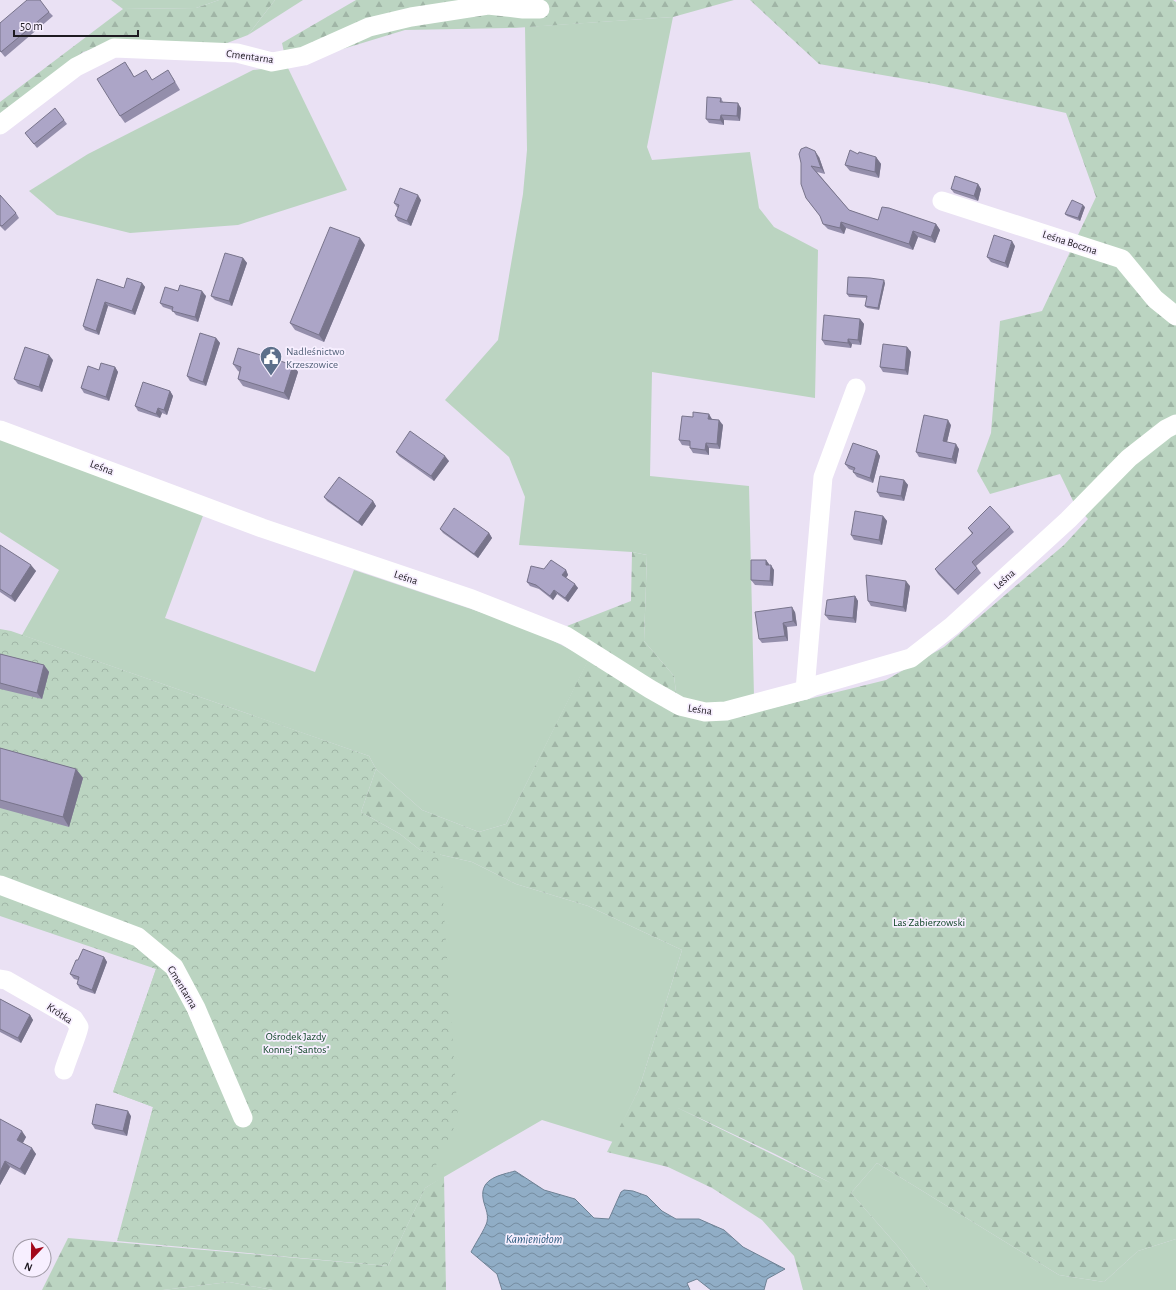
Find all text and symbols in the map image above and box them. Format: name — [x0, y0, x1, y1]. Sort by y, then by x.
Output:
scale bar — [14, 12, 138, 38]
text: 50 m — [20, 20, 43, 32]
street label: Cmentarna — [225, 48, 274, 65]
street label: Leśna Boczna — [1041, 228, 1099, 256]
public building icon: Nadleśnictwo Krzeszowice — [258, 344, 284, 377]
place label: Nadleśnictwo Krzeszowice — [286, 346, 345, 370]
street label: Leśna — [89, 458, 115, 477]
street label: Leśna — [992, 567, 1017, 592]
street label: Leśna — [393, 568, 419, 586]
street label: Leśna — [687, 702, 713, 717]
park label: Las Zabierzowski — [893, 917, 965, 928]
street label: Cmentarna — [166, 964, 200, 1011]
street label: Krótka — [45, 1001, 75, 1026]
park label: Ośrodek Jazdy Konnej "Santos" — [263, 1031, 329, 1055]
water label: Kamieniołom — [506, 1233, 562, 1245]
north arrow — [12, 1238, 52, 1278]
text: N — [23, 1260, 34, 1273]

